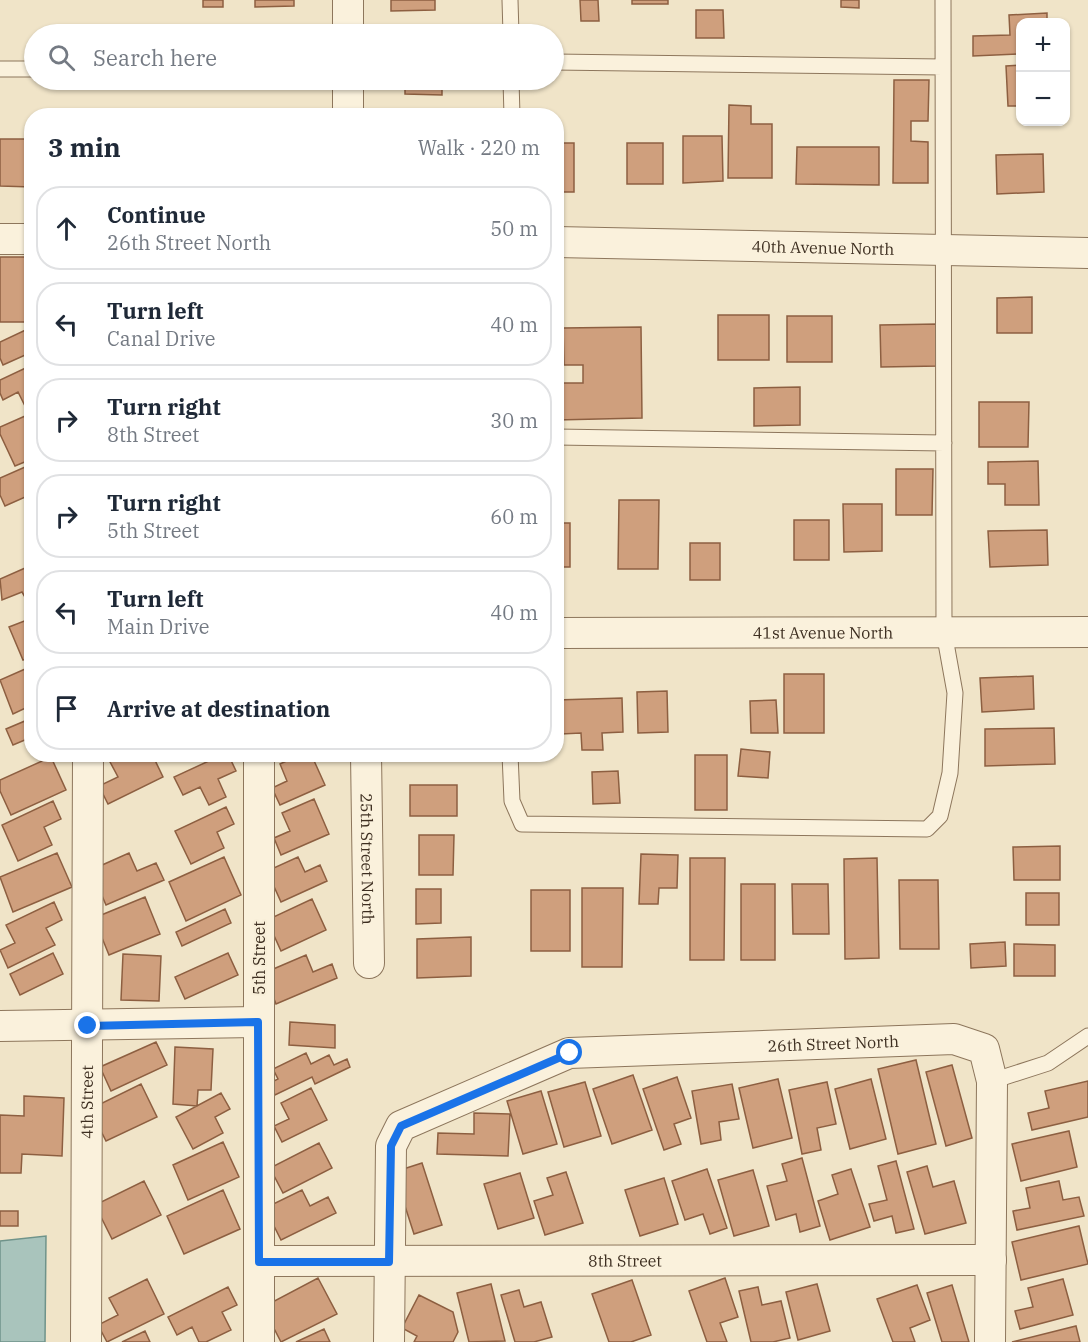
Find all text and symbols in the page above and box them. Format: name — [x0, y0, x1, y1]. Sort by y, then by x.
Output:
map controls — [1016, 18, 1070, 126]
button: + — [1016, 18, 1070, 72]
search box — [24, 24, 564, 90]
icon: search — [45, 41, 78, 74]
text: Search here — [93, 43, 217, 72]
button: − — [1016, 72, 1070, 126]
text: 3 min — [48, 130, 121, 164]
text: Walk · 220 m — [418, 134, 540, 161]
text: Continue — [107, 200, 206, 229]
icon: ahead — [50, 212, 83, 245]
text: 50 m — [490, 215, 538, 242]
text: 26th Street North — [107, 229, 271, 256]
street label: 40th Avenue North — [751, 236, 895, 259]
text: Turn left — [107, 296, 203, 325]
icon: left — [50, 308, 83, 341]
text: 40 m — [490, 311, 538, 338]
text: Canal Drive — [107, 325, 216, 352]
text: Turn right — [107, 392, 221, 421]
icon: right — [50, 404, 83, 437]
text: 30 m — [490, 407, 538, 434]
text: 8th Street — [107, 421, 199, 448]
text: Turn right — [107, 488, 221, 517]
icon: right — [50, 500, 83, 533]
text: 60 m — [490, 503, 538, 530]
text: 5th Street — [107, 517, 199, 544]
text: Turn left — [107, 584, 203, 613]
icon: left — [50, 596, 83, 629]
text: 40 m — [490, 599, 538, 626]
text: Main Drive — [107, 613, 210, 640]
street label: 41st Avenue North — [753, 622, 893, 643]
icon: arrive — [50, 692, 83, 725]
text: Arrive at destination — [107, 694, 330, 723]
street label: 25th Street North — [357, 793, 378, 925]
street label: 5th Street — [249, 921, 269, 995]
route end — [74, 1012, 100, 1038]
street label: 26th Street North — [767, 1031, 899, 1056]
route start — [556, 1039, 582, 1065]
street label: 4th Street — [77, 1065, 97, 1139]
street label: 8th Street — [588, 1250, 662, 1271]

